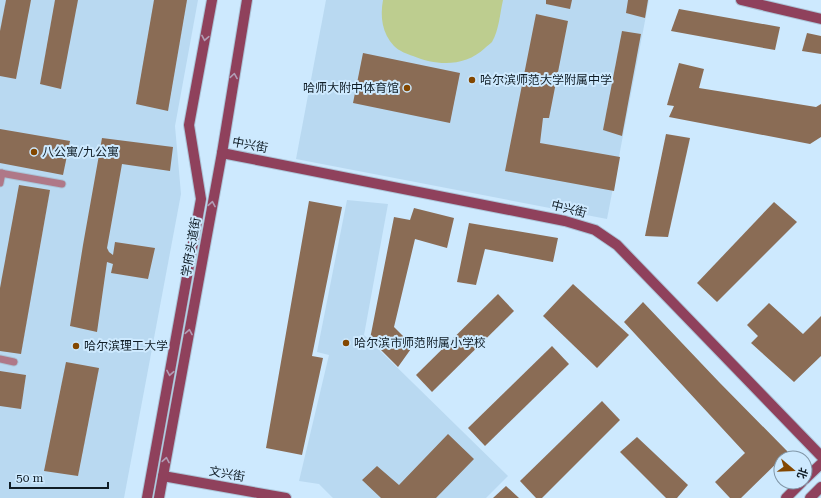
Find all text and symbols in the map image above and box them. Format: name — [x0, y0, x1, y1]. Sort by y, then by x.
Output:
one-way arrow — [201, 35, 210, 41]
one-way arrow — [229, 73, 238, 79]
place label: 哈尔滨师范大学附属中学 — [480, 73, 612, 87]
marker: 哈尔滨师范大学附属中学 — [467, 75, 477, 85]
place label: 哈师大附中体育馆 — [303, 81, 399, 95]
marker: 哈师大附中体育馆 — [402, 83, 412, 93]
street label: 中兴街 — [231, 135, 269, 155]
place label: 八公寓/九公寓 — [42, 145, 119, 159]
marker: 八公寓/九公寓 — [29, 147, 39, 157]
street label: 中兴街 — [550, 198, 588, 220]
one-way arrow — [207, 201, 216, 207]
street label: 学府头道街 — [179, 216, 203, 278]
one-way arrow — [184, 329, 193, 335]
place label: 哈尔滨市师范附属小学校 — [354, 336, 486, 350]
marker: 哈尔滨市师范附属小学校 — [341, 338, 351, 348]
place label: 哈尔滨理工大学 — [84, 339, 168, 353]
marker: 哈尔滨理工大学 — [71, 341, 81, 351]
one-way arrow — [166, 370, 174, 376]
north arrow — [773, 450, 813, 490]
one-way arrow — [161, 456, 169, 463]
scale bar — [10, 464, 108, 490]
street label: 文兴街 — [208, 464, 246, 484]
text: 北 — [794, 466, 810, 480]
text: 50 m — [16, 471, 43, 485]

